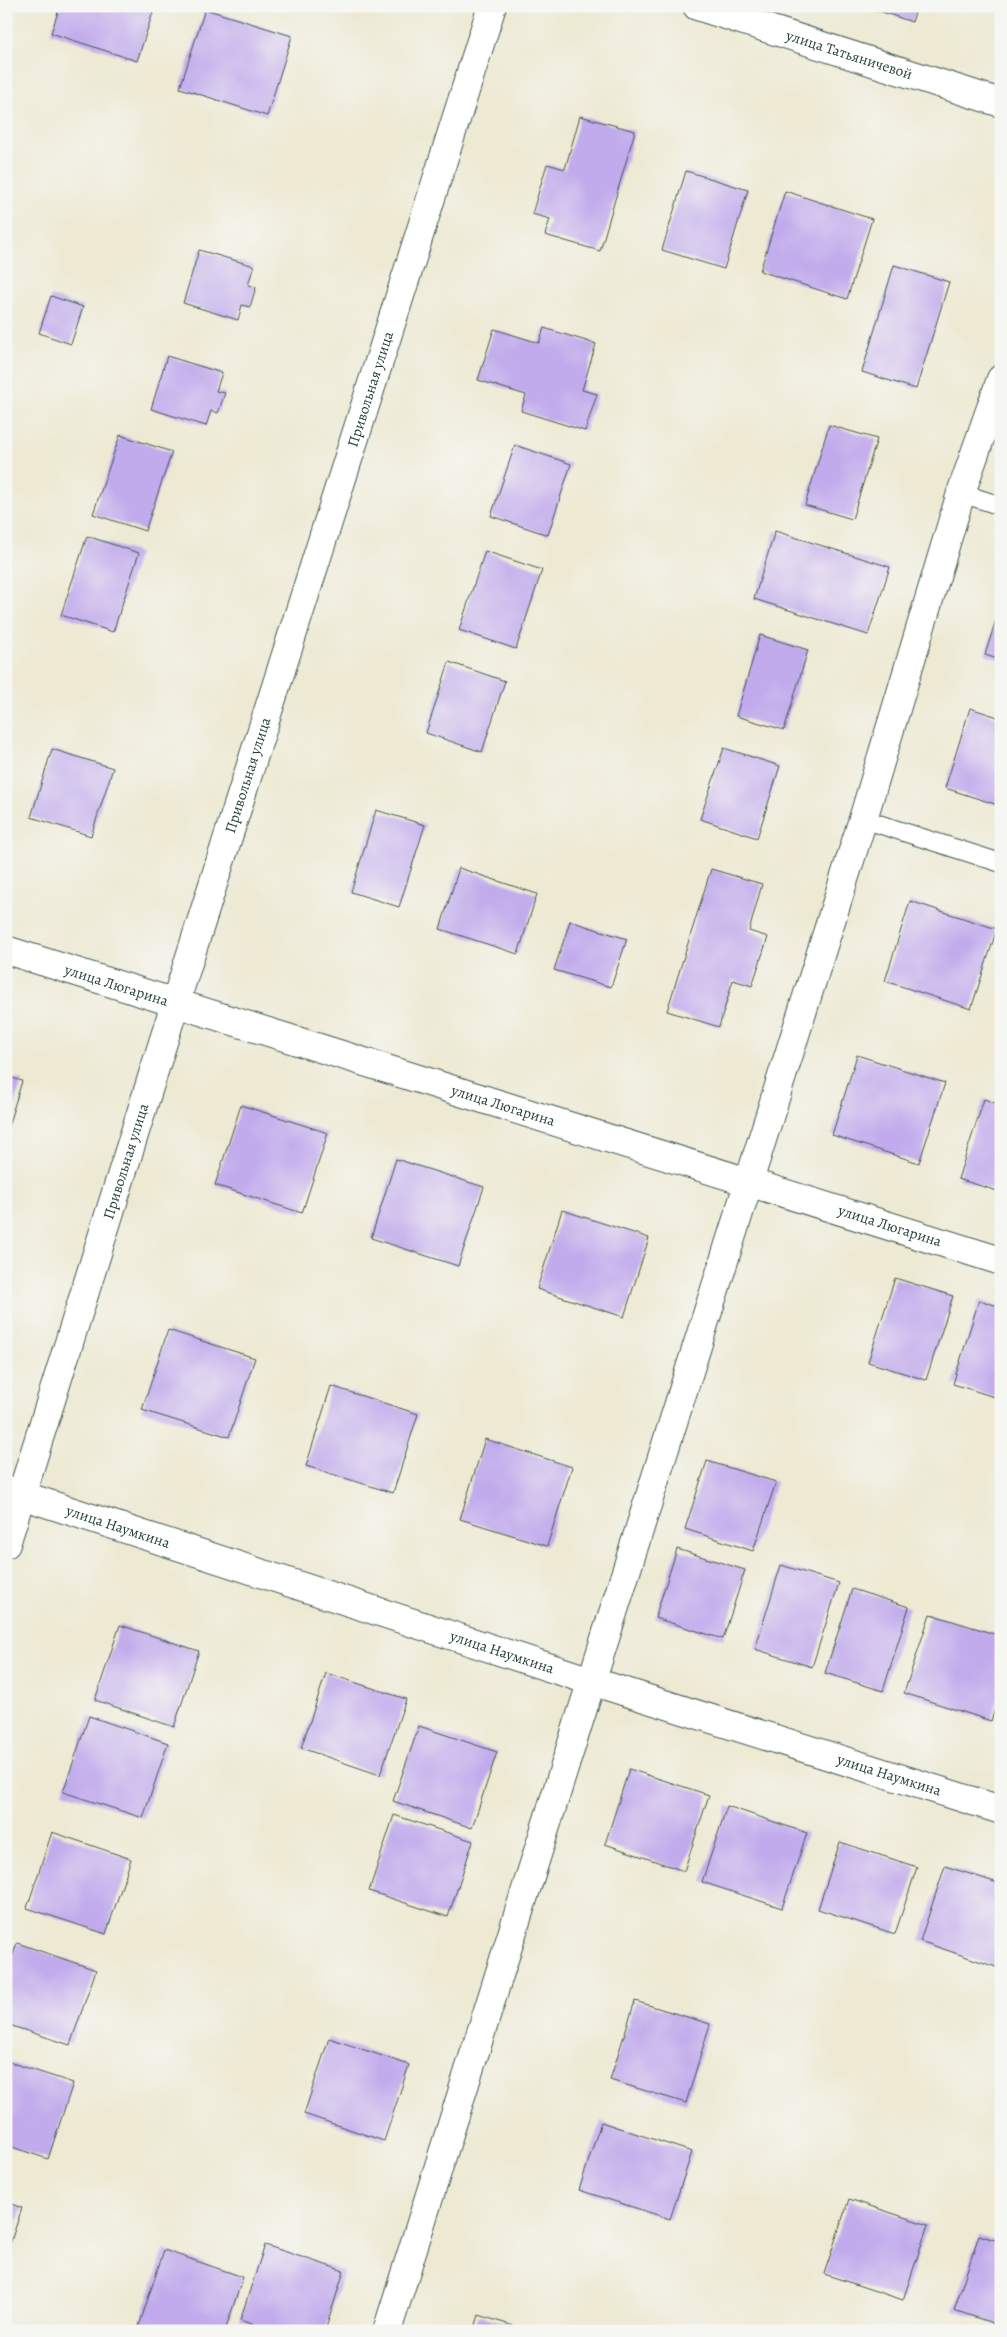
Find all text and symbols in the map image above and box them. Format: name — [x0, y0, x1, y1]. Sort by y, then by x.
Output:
street label: улица Татьяничевой — [783, 25, 915, 84]
street label: Привольная улица — [343, 329, 398, 449]
street label: Привольная улица — [220, 715, 275, 835]
street label: улица Люгарина — [61, 959, 171, 1011]
street label: улица Люгарина — [448, 1080, 558, 1131]
street label: Привольная улица — [98, 1101, 153, 1222]
street label: улица Люгарина — [835, 1200, 944, 1251]
street label: улица Наумкина — [63, 1500, 173, 1553]
street label: улица Наумкина — [447, 1625, 557, 1678]
street label: улица Наумкина — [834, 1749, 944, 1801]

